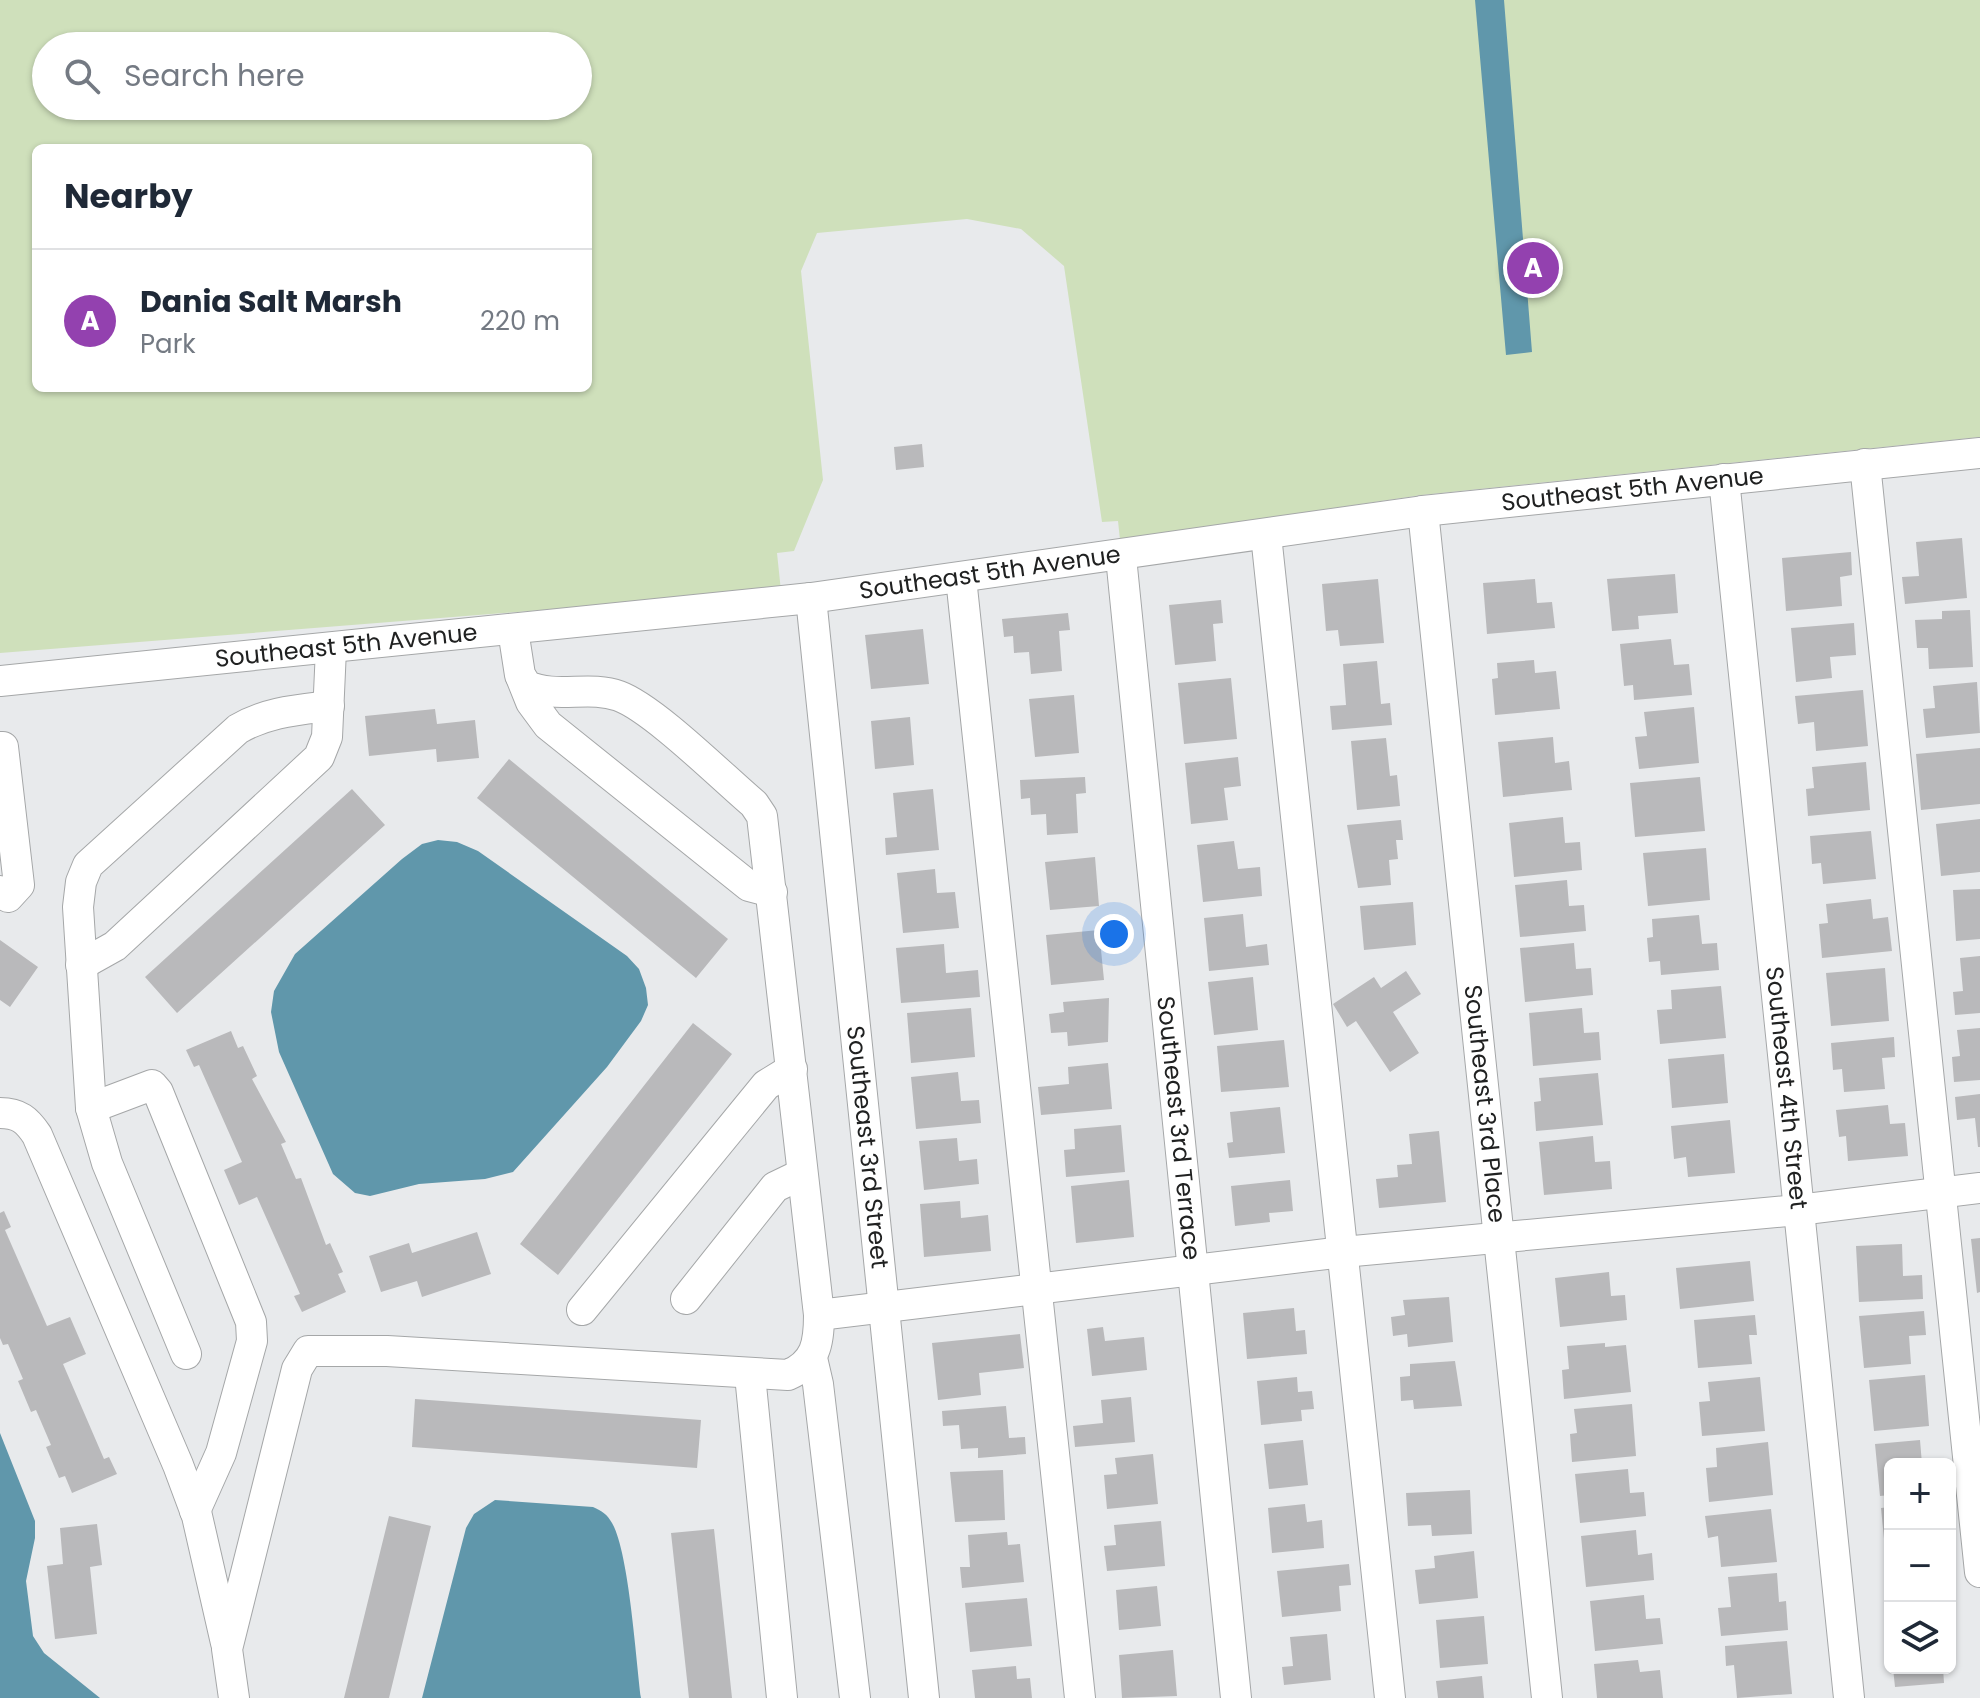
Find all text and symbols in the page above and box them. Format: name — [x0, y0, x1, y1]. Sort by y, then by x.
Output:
search box — [32, 32, 592, 120]
icon: search — [60, 54, 104, 98]
text: Search here — [124, 54, 305, 97]
text: Nearby — [64, 172, 193, 220]
pin: A — [1507, 238, 1559, 298]
text: Dania Salt Marsh — [140, 280, 402, 323]
text: A — [80, 303, 100, 339]
text: 220 m — [480, 303, 560, 339]
text: Park — [140, 326, 196, 362]
street label: Southeast 5th Avenue — [1500, 459, 1765, 519]
street label: Southeast 5th Avenue — [857, 537, 1123, 607]
street label: Southeast 5th Avenue — [213, 615, 479, 675]
your location — [1094, 914, 1134, 954]
street label: Southeast 4th Street — [1758, 965, 1816, 1211]
street label: Southeast 3rd Place — [1457, 983, 1514, 1224]
street label: Southeast 3rd Terrace — [1149, 995, 1209, 1262]
street label: Southeast 3rd Street — [839, 1024, 897, 1270]
map controls — [1884, 1458, 1956, 1674]
button: + — [1884, 1458, 1956, 1530]
button: − — [1884, 1530, 1956, 1602]
button: layers — [1884, 1602, 1956, 1674]

